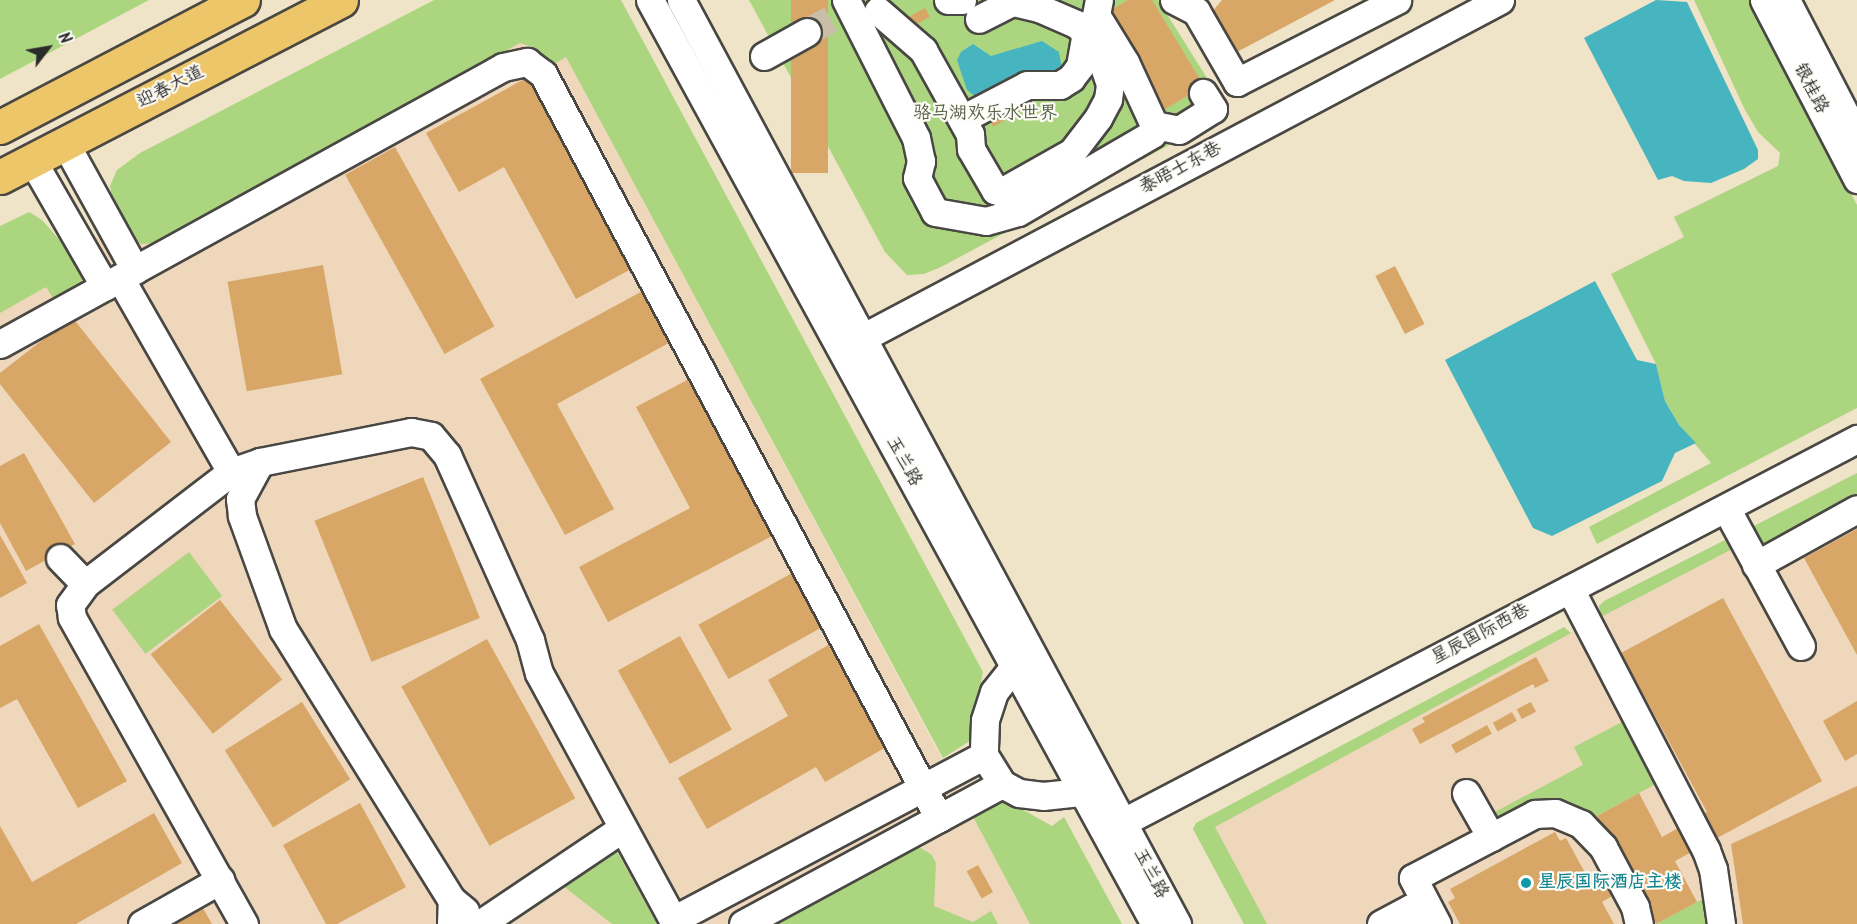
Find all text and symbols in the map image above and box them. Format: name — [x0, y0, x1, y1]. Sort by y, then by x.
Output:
north arrow — [18, 18, 78, 78]
text: N — [51, 28, 77, 49]
street label: 银桂路 — [1788, 60, 1832, 118]
street label: 迎春大道 — [134, 62, 208, 114]
park label: 骆马湖欢乐水世界 — [913, 103, 1057, 125]
street label: 泰晤士东巷 — [1136, 138, 1226, 200]
street label: 玉兰路 — [880, 433, 926, 491]
street label: 星辰国际西巷 — [1428, 600, 1534, 670]
street label: 玉兰路 — [1128, 845, 1172, 903]
place label: 星辰国际酒店主楼 — [1538, 872, 1682, 894]
marker: 星辰国际酒店主楼 — [1519, 876, 1533, 890]

